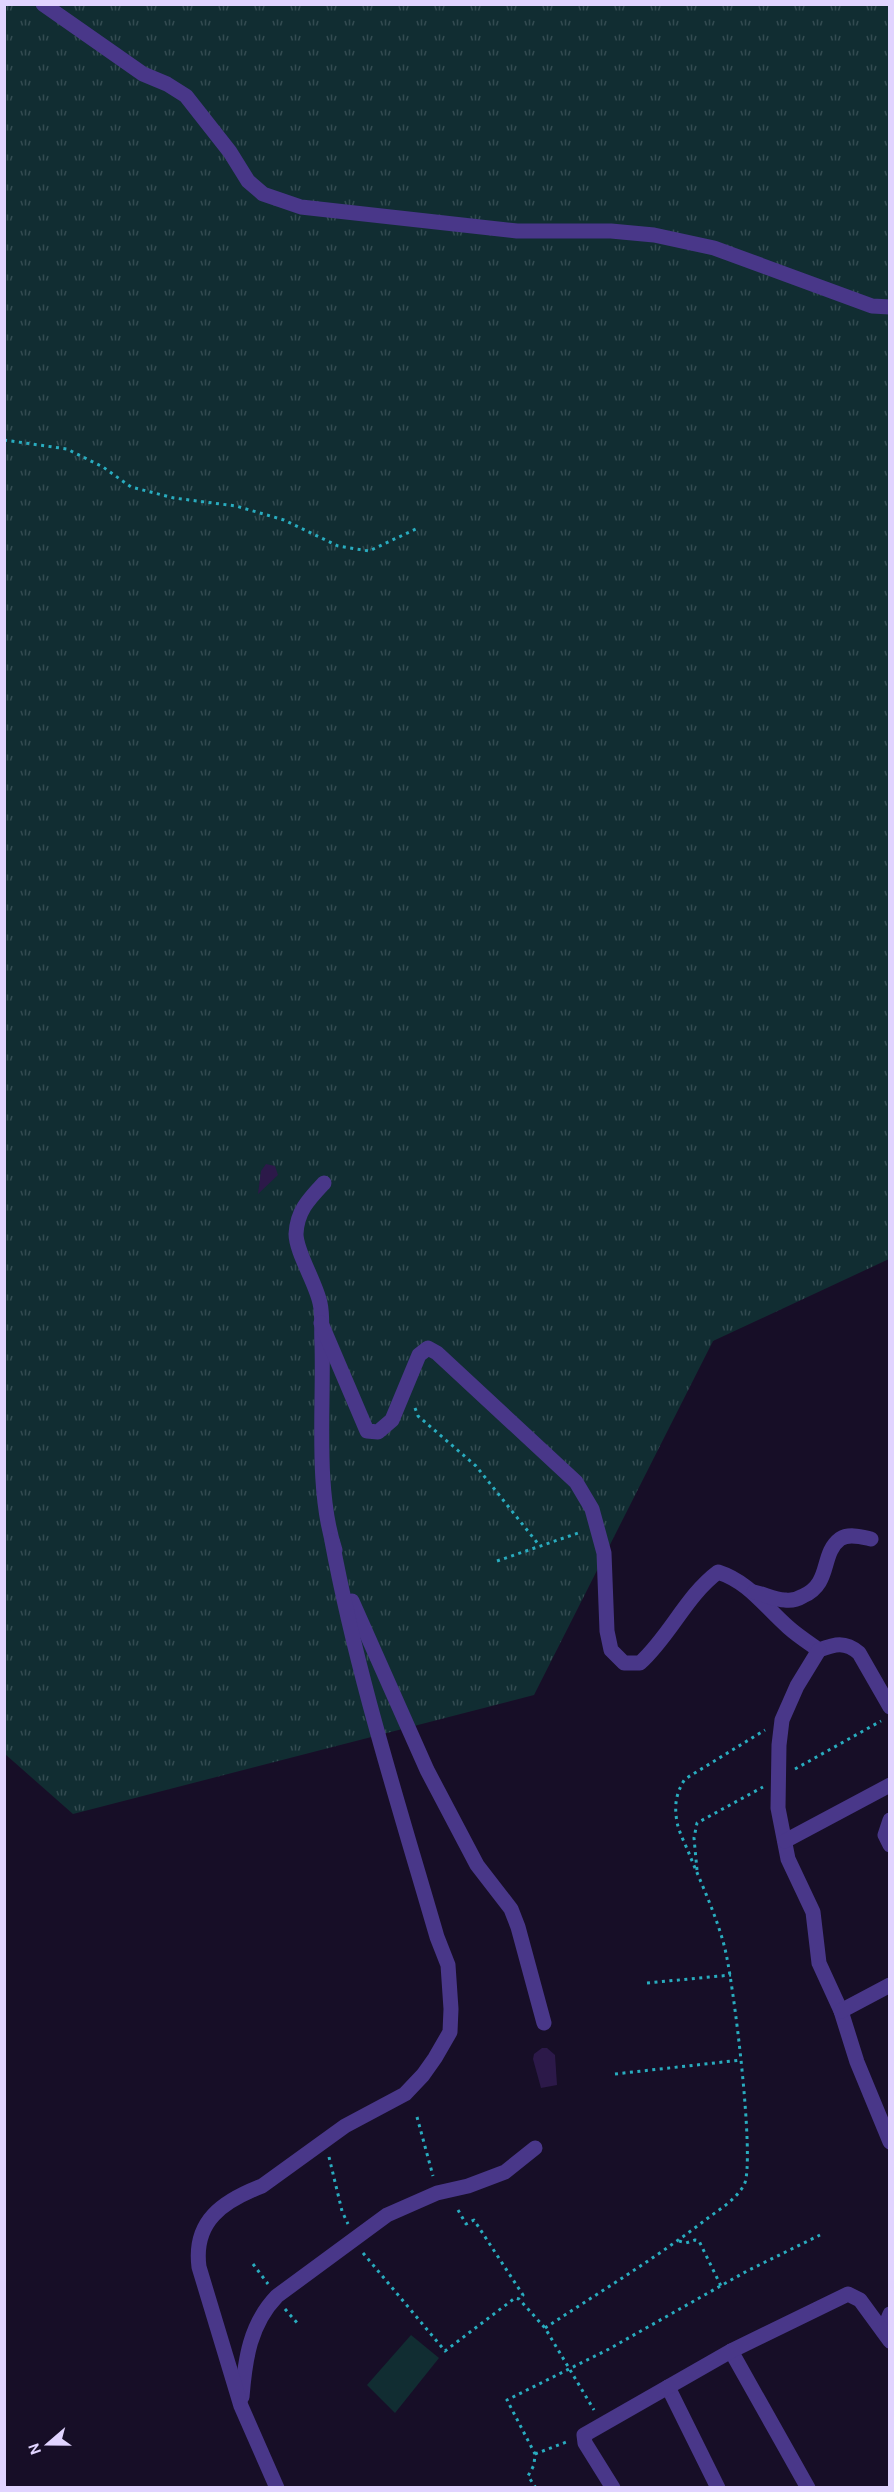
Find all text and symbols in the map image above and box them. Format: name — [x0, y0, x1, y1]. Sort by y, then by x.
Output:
north arrow — [18, 2414, 78, 2474]
text: N — [23, 2440, 45, 2458]

